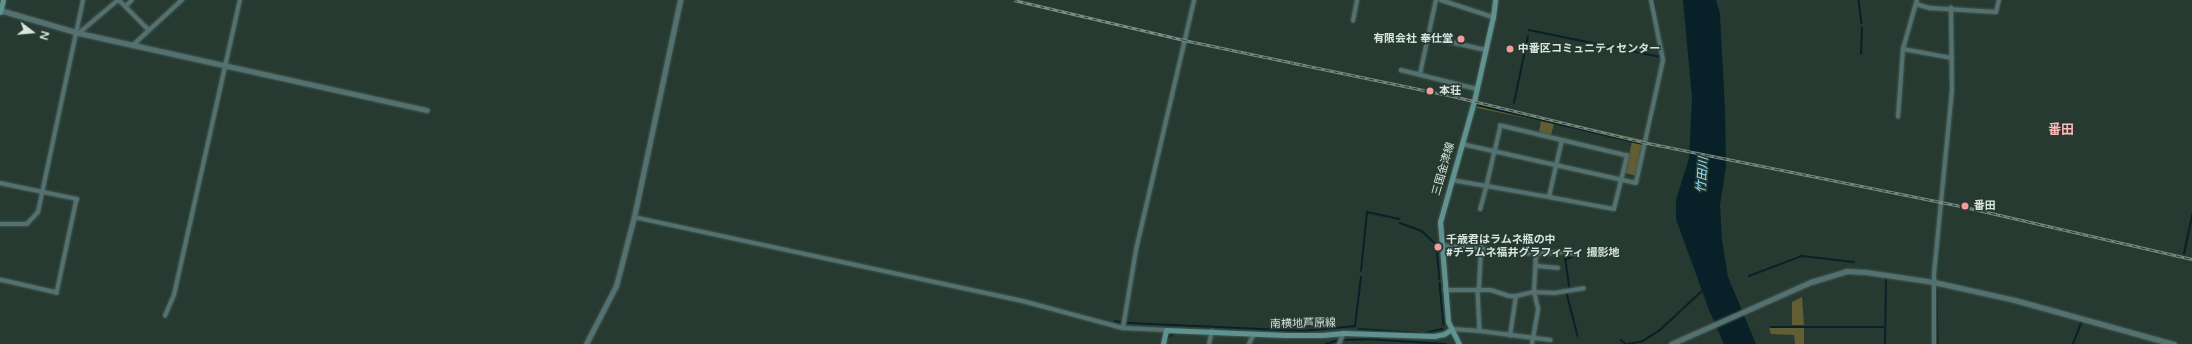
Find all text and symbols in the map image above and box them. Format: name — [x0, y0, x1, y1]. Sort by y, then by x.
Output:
north arrow — [12, 12, 52, 52]
text: N — [37, 29, 51, 41]
place label: 有限会社 奉仕堂 — [1373, 32, 1453, 46]
marker: 有限会社 奉仕堂 — [1456, 34, 1466, 44]
place label: 中番区コミュニティセンター — [1518, 42, 1661, 56]
marker: 中番区コミュニティセンター — [1505, 44, 1515, 54]
place label: 本荘 — [1439, 84, 1461, 98]
marker: 本荘 — [1424, 85, 1436, 97]
district label: 番田 — [2048, 122, 2074, 138]
street label: 三国金津線 — [1430, 141, 1458, 197]
water label: 竹田川 — [1695, 157, 1711, 193]
place label: 番田 — [1974, 199, 1996, 213]
marker: 番田 — [1959, 200, 1971, 212]
place label: 千歳君はラムネ瓶の中 #チラムネ福井グラフィティ 撮影地 — [1446, 234, 1621, 260]
marker: 千歳君はラムネ瓶の中 #チラムネ福井グラフィティ 撮影地 — [1433, 242, 1443, 252]
street label: 南横地芦原線 — [1270, 317, 1336, 331]

